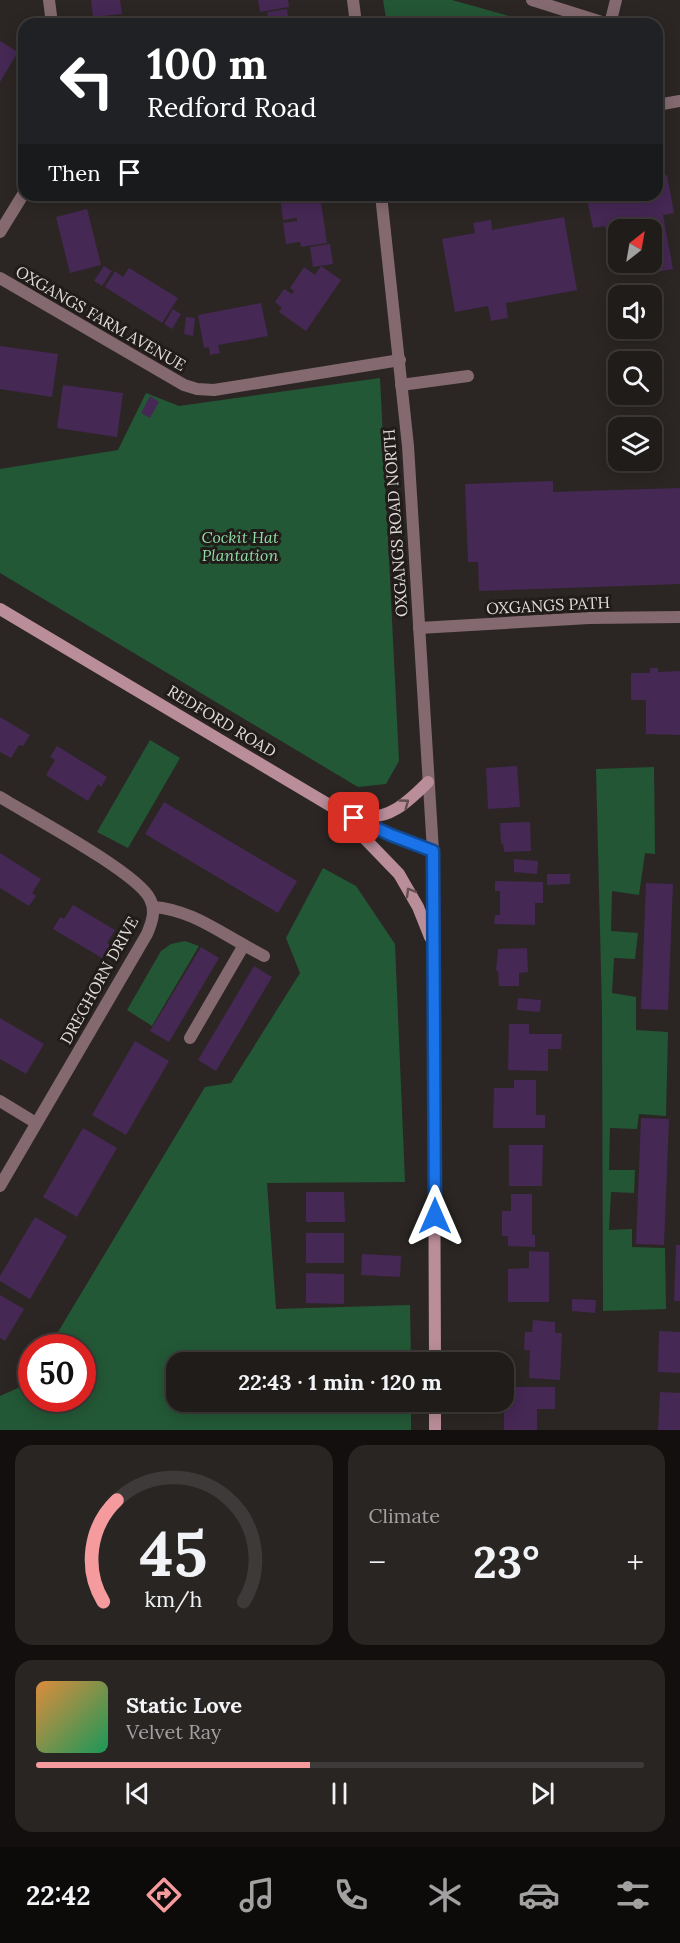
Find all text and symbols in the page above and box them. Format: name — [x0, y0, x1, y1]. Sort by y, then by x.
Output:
text: 100 m — [147, 37, 267, 91]
icon: left — [48, 42, 126, 120]
text: Redford Road — [147, 90, 317, 124]
icon: arrive — [113, 156, 146, 189]
text: Then — [48, 159, 101, 187]
north arrow — [608, 219, 662, 273]
map controls — [608, 219, 662, 471]
street label: OXGANGS FARM AVENUE — [12, 261, 190, 375]
button: sound — [608, 285, 662, 339]
button: search — [608, 351, 662, 405]
button: layers — [608, 417, 662, 471]
street label: OXGANGS ROAD NORTH — [378, 428, 412, 618]
park label: Cockit Hat Plantation — [201, 527, 279, 565]
street label: OXGANGS PATH — [486, 592, 610, 618]
street label: REDFORD ROAD — [164, 681, 280, 761]
pin — [328, 792, 379, 843]
one-way arrow — [398, 799, 409, 810]
icon: arrive — [337, 801, 370, 834]
one-way arrow — [406, 888, 417, 898]
street label: DREGHORN DRIVE — [56, 913, 142, 1047]
position arrow — [403, 1184, 467, 1248]
speed limit sign: 50 — [18, 1334, 96, 1412]
text: 22:43 · 1 min · 120 m — [238, 1368, 442, 1396]
text: Climate — [369, 1503, 440, 1528]
text: 45 — [140, 1513, 208, 1593]
text: 23° — [473, 1533, 539, 1590]
text: − — [369, 1541, 386, 1583]
text: + — [626, 1541, 644, 1583]
text: km/h — [145, 1585, 203, 1613]
text: Static Love — [126, 1691, 242, 1719]
text: Velvet Ray — [126, 1719, 221, 1744]
icon: previous — [121, 1777, 154, 1810]
icon: pause — [323, 1777, 356, 1810]
icon: next — [526, 1777, 559, 1810]
icon: directions — [143, 1874, 185, 1916]
icon: music — [236, 1874, 278, 1916]
icon: phone — [330, 1874, 372, 1916]
icon: climate — [424, 1874, 466, 1916]
icon: car — [518, 1874, 560, 1916]
icon: filters — [612, 1874, 654, 1916]
text: 22:42 — [26, 1878, 91, 1912]

